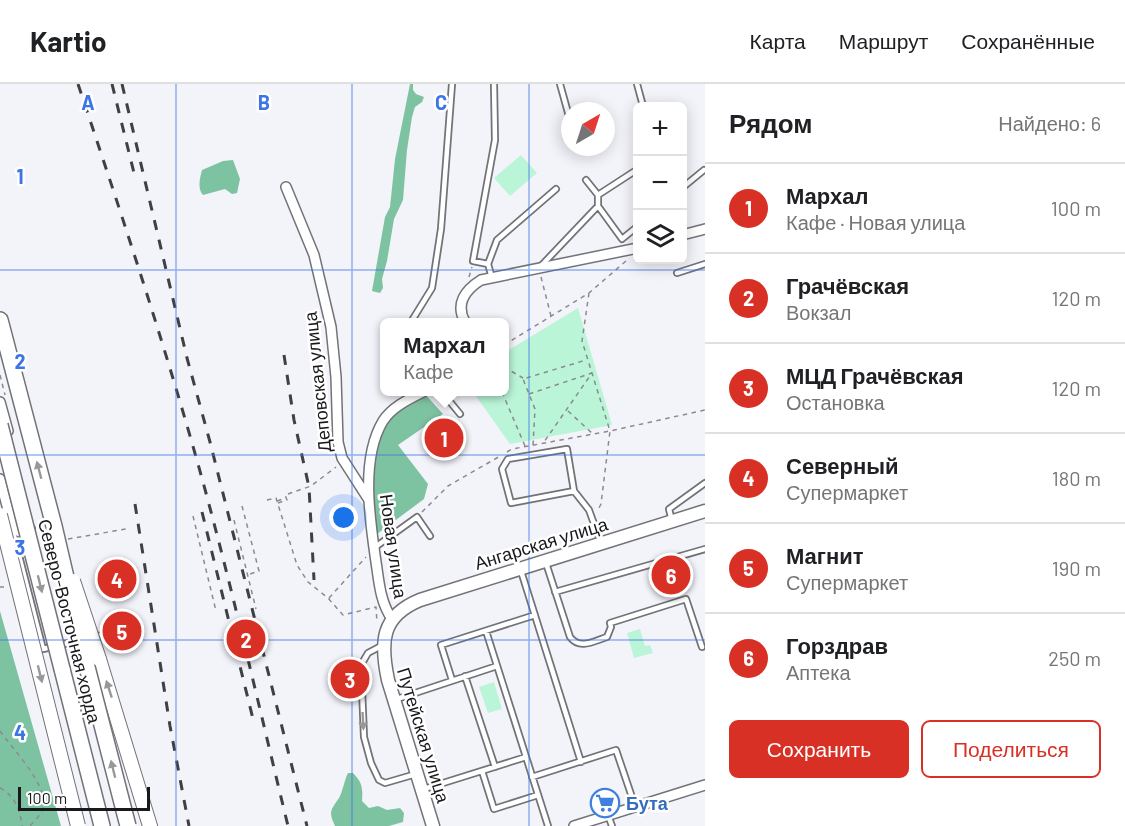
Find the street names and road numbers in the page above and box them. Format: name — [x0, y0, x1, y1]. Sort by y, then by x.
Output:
street label: Деповская улица — [299, 310, 335, 453]
street label: Новая улица — [376, 492, 412, 601]
street label: Ангарская улица — [472, 512, 611, 574]
street label: Северо-Восточная хорда — [34, 517, 106, 726]
street label: Путейская улица — [393, 665, 455, 806]

